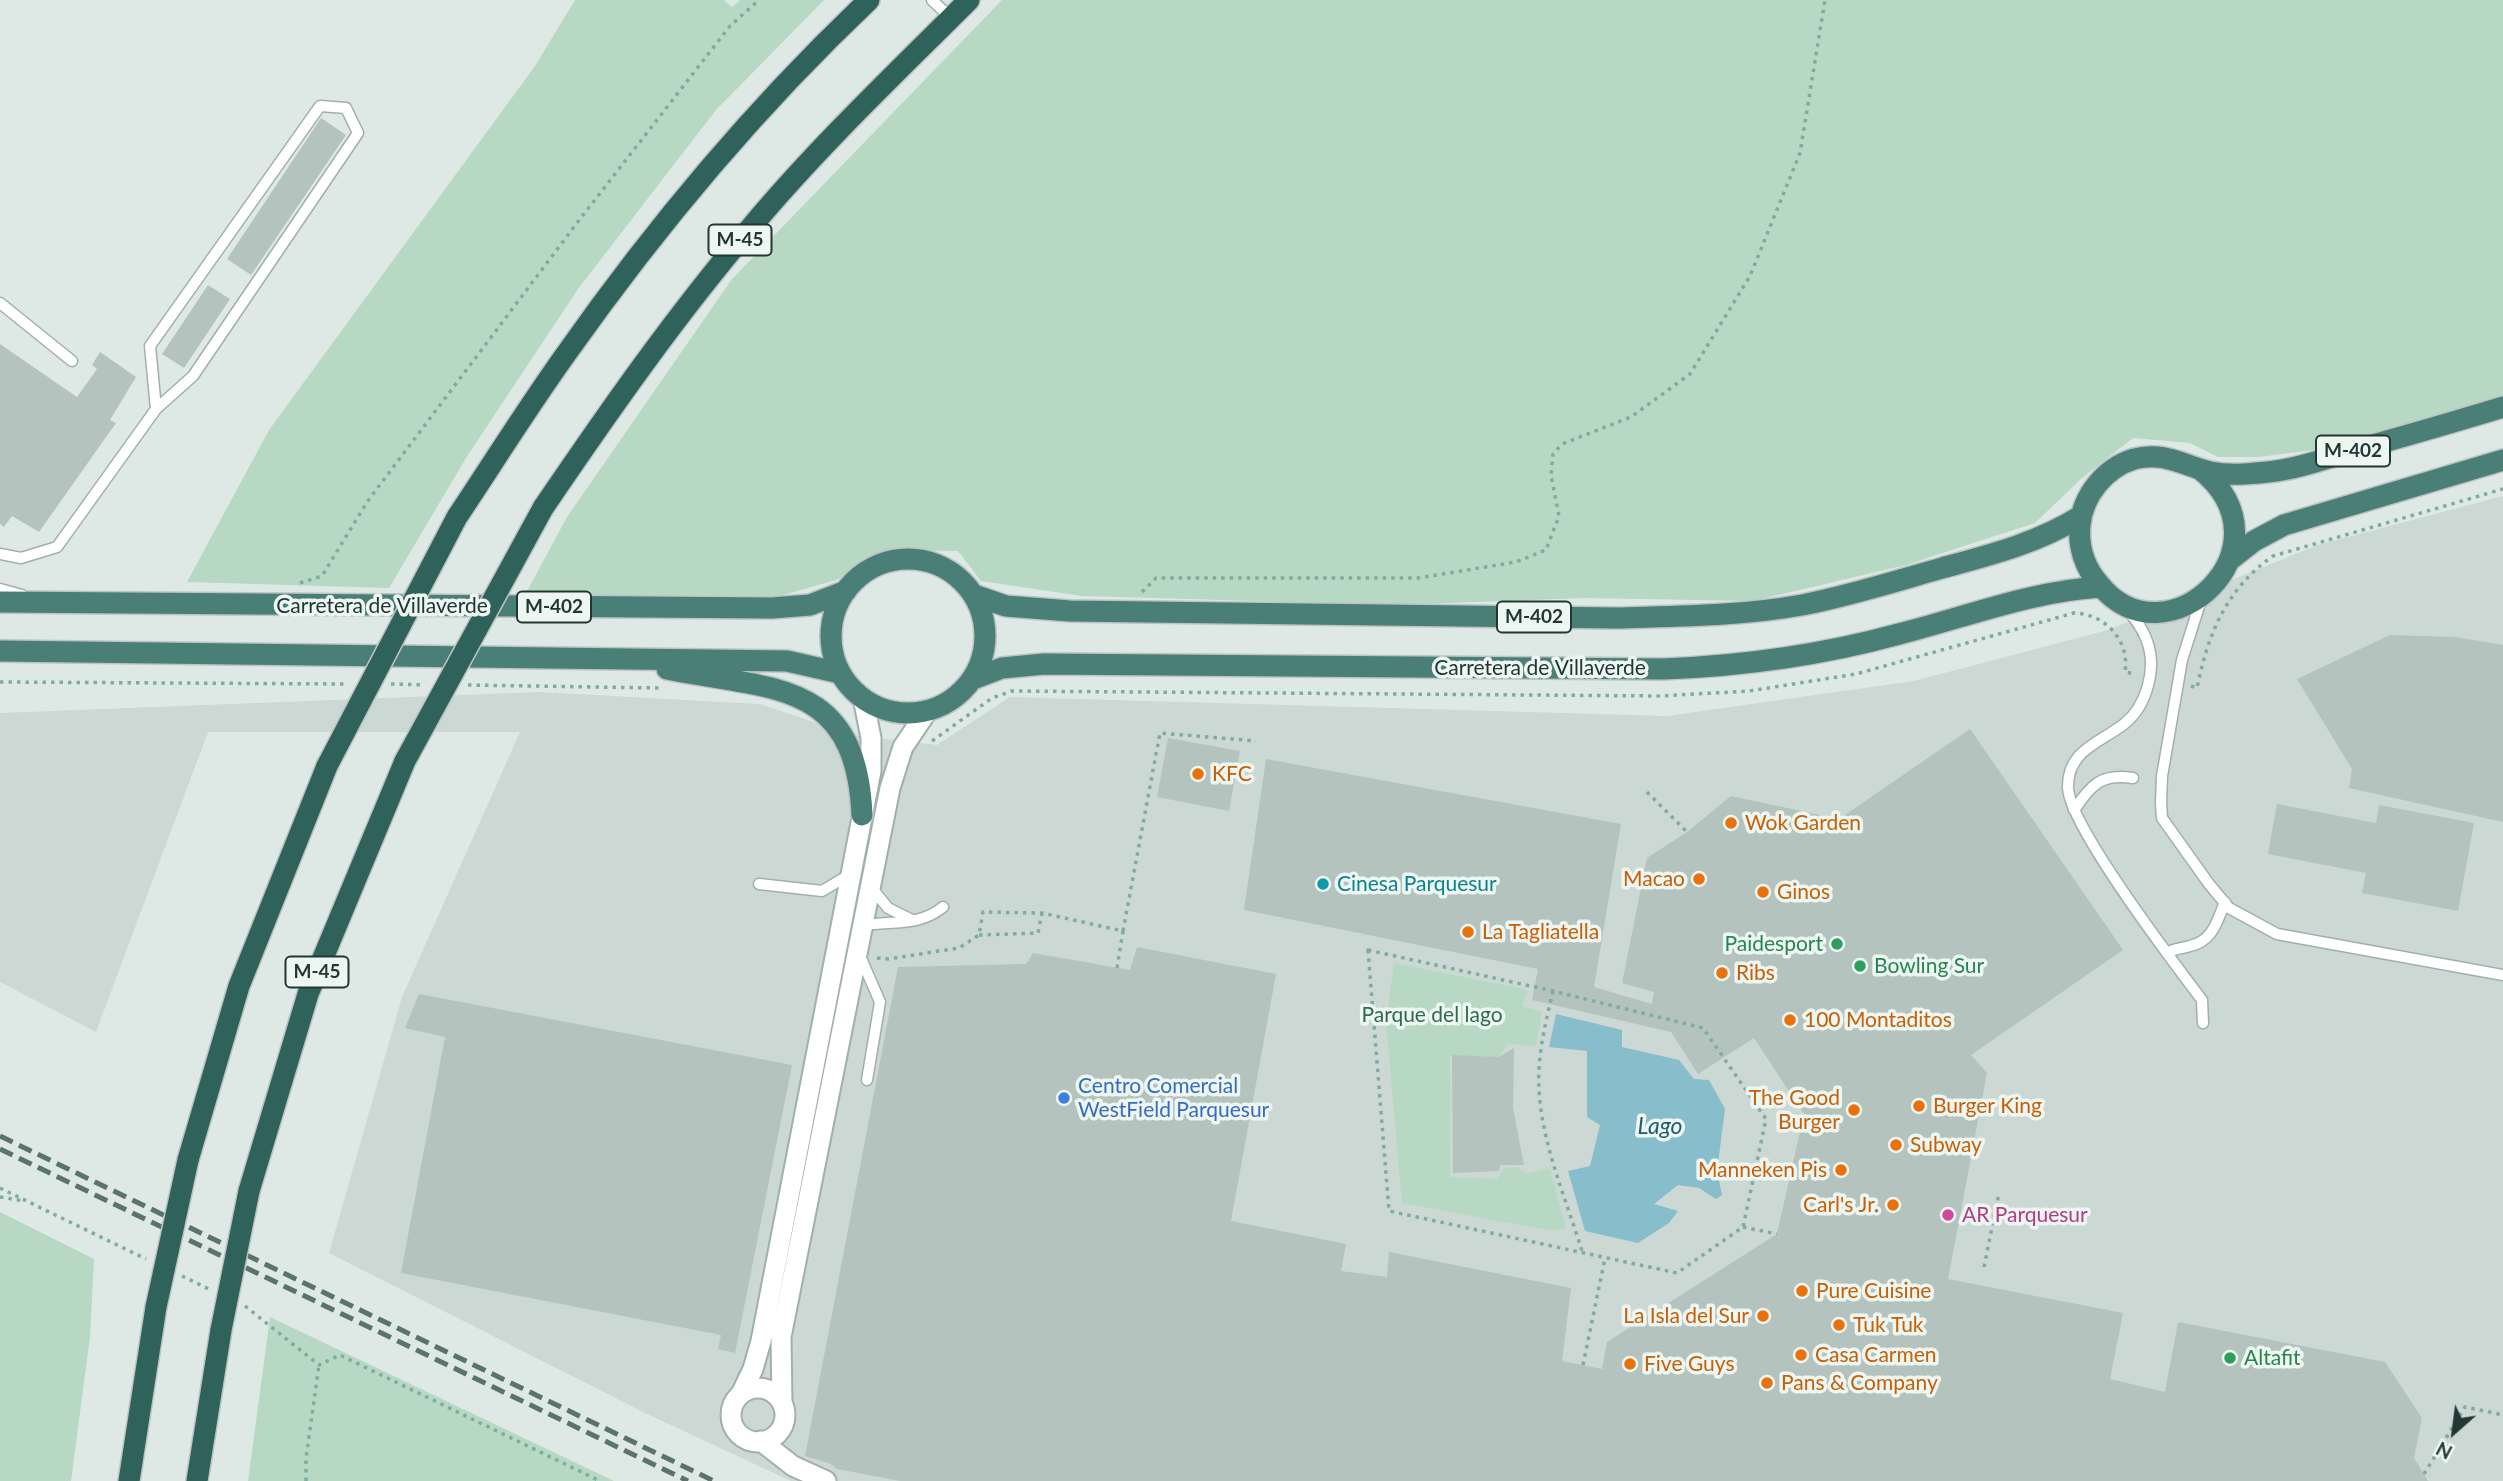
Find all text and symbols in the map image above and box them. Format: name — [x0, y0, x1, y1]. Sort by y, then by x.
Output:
road number: M-45 — [708, 224, 772, 256]
road number: M-402 — [2316, 436, 2390, 466]
road number: M-402 — [517, 592, 591, 622]
street label: Carretera de Villaverde — [276, 593, 488, 619]
road number: M-402 — [1497, 602, 1571, 632]
street label: Carretera de Villaverde — [1434, 655, 1646, 681]
place label: KFC — [1212, 761, 1252, 787]
marker: KFC — [1190, 766, 1206, 782]
place label: Wok Garden — [1745, 810, 1861, 836]
marker: Wok Garden — [1723, 815, 1739, 831]
place label: Macao — [1623, 866, 1685, 892]
place label: Cinesa Parquesur — [1337, 871, 1497, 897]
marker: Macao — [1691, 871, 1707, 887]
marker: Cinesa Parquesur — [1315, 876, 1331, 892]
place label: Ginos — [1777, 879, 1830, 905]
marker: Ginos — [1755, 884, 1771, 900]
place label: La Tagliatella — [1482, 919, 1599, 945]
marker: La Tagliatella — [1460, 924, 1476, 940]
place label: Paidesport — [1724, 931, 1823, 957]
marker: Paidesport — [1829, 936, 1845, 952]
place label: Bowling Sur — [1874, 953, 1984, 979]
road number: M-45 — [286, 956, 348, 988]
marker: Bowling Sur — [1852, 958, 1868, 974]
place label: Ribs — [1736, 960, 1775, 986]
marker: Ribs — [1714, 965, 1730, 981]
park label: Parque del lago — [1361, 1002, 1503, 1028]
place label: 100 Montaditos — [1804, 1007, 1952, 1033]
marker: 100 Montaditos — [1782, 1012, 1798, 1028]
place label: Centro Comercial WestField Parquesur — [1078, 1073, 1269, 1123]
place label: The Good Burger — [1749, 1085, 1840, 1135]
marker: Centro Comercial WestField Parquesur — [1056, 1090, 1072, 1106]
place label: Burger King — [1933, 1093, 2042, 1119]
marker: Burger King — [1911, 1098, 1927, 1114]
marker: The Good Burger — [1846, 1102, 1862, 1118]
water label: Lago — [1637, 1113, 1683, 1141]
place label: Subway — [1910, 1132, 1982, 1158]
marker: Subway — [1888, 1137, 1904, 1153]
place label: Manneken Pis — [1698, 1157, 1827, 1183]
marker: Manneken Pis — [1833, 1162, 1849, 1178]
place label: Carl's Jr. — [1803, 1192, 1879, 1218]
marker: Carl's Jr. — [1885, 1197, 1901, 1213]
place label: AR Parquesur — [1962, 1202, 2088, 1228]
marker: AR Parquesur — [1940, 1207, 1956, 1223]
place label: Pure Cuisine — [1816, 1278, 1931, 1304]
marker: Pure Cuisine — [1794, 1283, 1810, 1299]
place label: La Isla del Sur — [1623, 1303, 1749, 1329]
marker: La Isla del Sur — [1755, 1308, 1771, 1324]
place label: Tuk Tuk — [1853, 1312, 1924, 1338]
marker: Tuk Tuk — [1831, 1317, 1847, 1333]
place label: Casa Carmen — [1815, 1342, 1937, 1368]
place label: Altafit — [2244, 1345, 2300, 1371]
marker: Casa Carmen — [1793, 1347, 1809, 1363]
marker: Altafit — [2222, 1350, 2238, 1366]
place label: Five Guys — [1644, 1351, 1734, 1377]
marker: Five Guys — [1622, 1356, 1638, 1372]
place label: Pans & Company — [1781, 1370, 1938, 1396]
marker: Pans & Company — [1759, 1375, 1775, 1391]
north arrow — [2419, 1397, 2489, 1467]
text: N — [2432, 1437, 2456, 1465]

